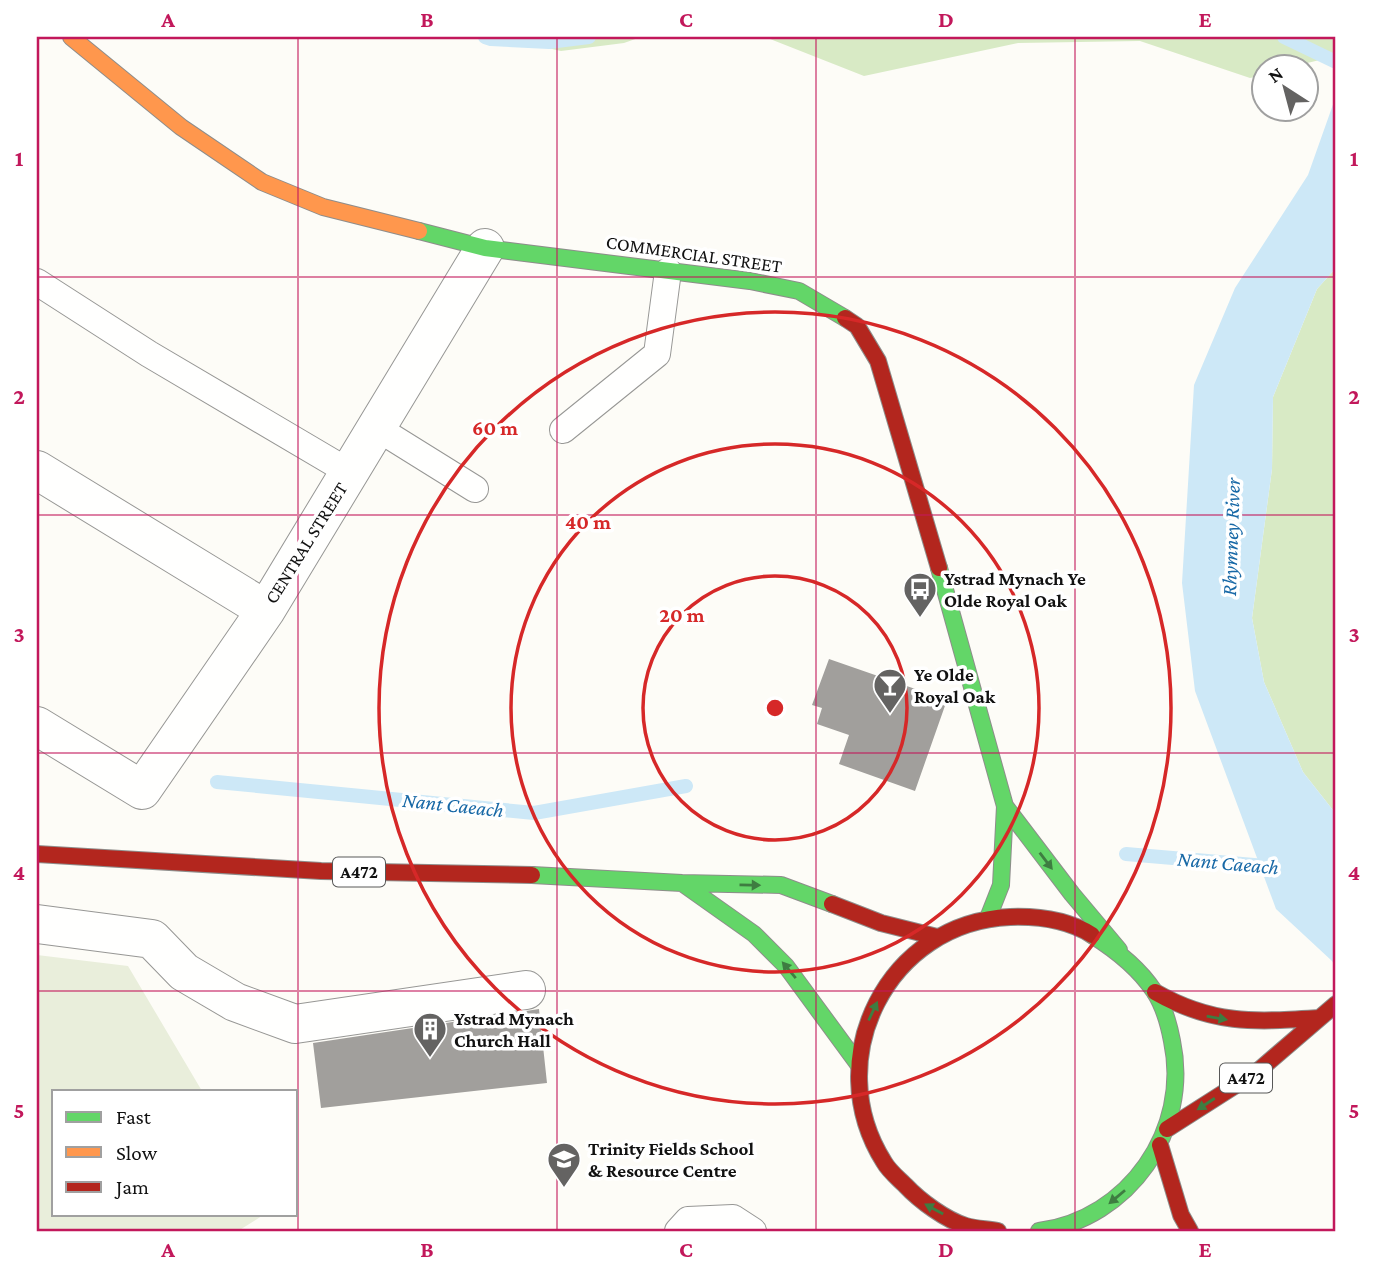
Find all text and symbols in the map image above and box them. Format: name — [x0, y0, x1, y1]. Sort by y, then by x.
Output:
text: A — [160, 6, 175, 32]
text: B — [420, 6, 434, 32]
text: C — [679, 6, 693, 32]
text: D — [938, 6, 954, 32]
text: E — [1198, 6, 1212, 32]
north arrow — [1250, 52, 1320, 122]
text: N — [1264, 62, 1287, 87]
text: 1 — [15, 145, 24, 171]
text: 1 — [1350, 145, 1359, 171]
street label: COMMERCIAL STREET — [605, 231, 784, 277]
text: 2 — [13, 383, 25, 409]
text: 2 — [1348, 383, 1360, 409]
text: 60 m — [472, 416, 518, 440]
water label: Rhymney River — [1217, 477, 1245, 596]
street label: CENTRAL STREET — [260, 478, 352, 607]
text: 40 m — [565, 510, 611, 534]
place label: Ystrad Mynach Ye Olde Royal Oak — [944, 568, 1086, 611]
bus stop icon: Ystrad Mynach Ye Olde Royal Oak — [901, 570, 939, 619]
text: 20 m — [659, 603, 705, 627]
text: 3 — [13, 621, 25, 647]
text: 3 — [1348, 621, 1360, 647]
place label: Ye Olde Royal Oak — [914, 664, 996, 707]
bar icon: Ye Olde Royal Oak — [871, 666, 909, 715]
centre of rings — [763, 696, 787, 720]
water label: Nant Caeach — [401, 788, 505, 822]
water label: Nant Caeach — [1176, 847, 1280, 879]
one-way arrow — [1039, 851, 1054, 869]
road number: A472 — [333, 858, 385, 886]
text: 4 — [13, 859, 25, 885]
text: 4 — [1348, 859, 1360, 885]
one-way arrow — [739, 879, 761, 890]
one-way arrow — [781, 962, 796, 980]
one-way arrow — [867, 1001, 879, 1021]
place label: Ystrad Mynach Church Hall — [454, 1008, 574, 1051]
building icon: Ystrad Mynach Church Hall — [411, 1010, 449, 1059]
one-way arrow — [1206, 1013, 1228, 1024]
road number: A472 — [1220, 1064, 1272, 1092]
legend — [52, 1090, 298, 1216]
text: 5 — [13, 1097, 25, 1123]
text: 5 — [1348, 1097, 1360, 1123]
one-way arrow — [1196, 1098, 1216, 1111]
text: Fast — [116, 1105, 152, 1129]
place label: Trinity Fields School & Resource Centre — [588, 1138, 754, 1181]
school or university icon: Trinity Fields School & Resource Centre — [545, 1140, 583, 1189]
text: Slow — [116, 1141, 158, 1165]
text: Jam — [114, 1175, 149, 1199]
one-way arrow — [1108, 1189, 1125, 1204]
one-way arrow — [924, 1203, 944, 1215]
text: A — [160, 1236, 175, 1262]
text: B — [420, 1236, 434, 1262]
text: C — [679, 1236, 693, 1262]
text: D — [938, 1236, 954, 1262]
text: E — [1198, 1236, 1212, 1262]

